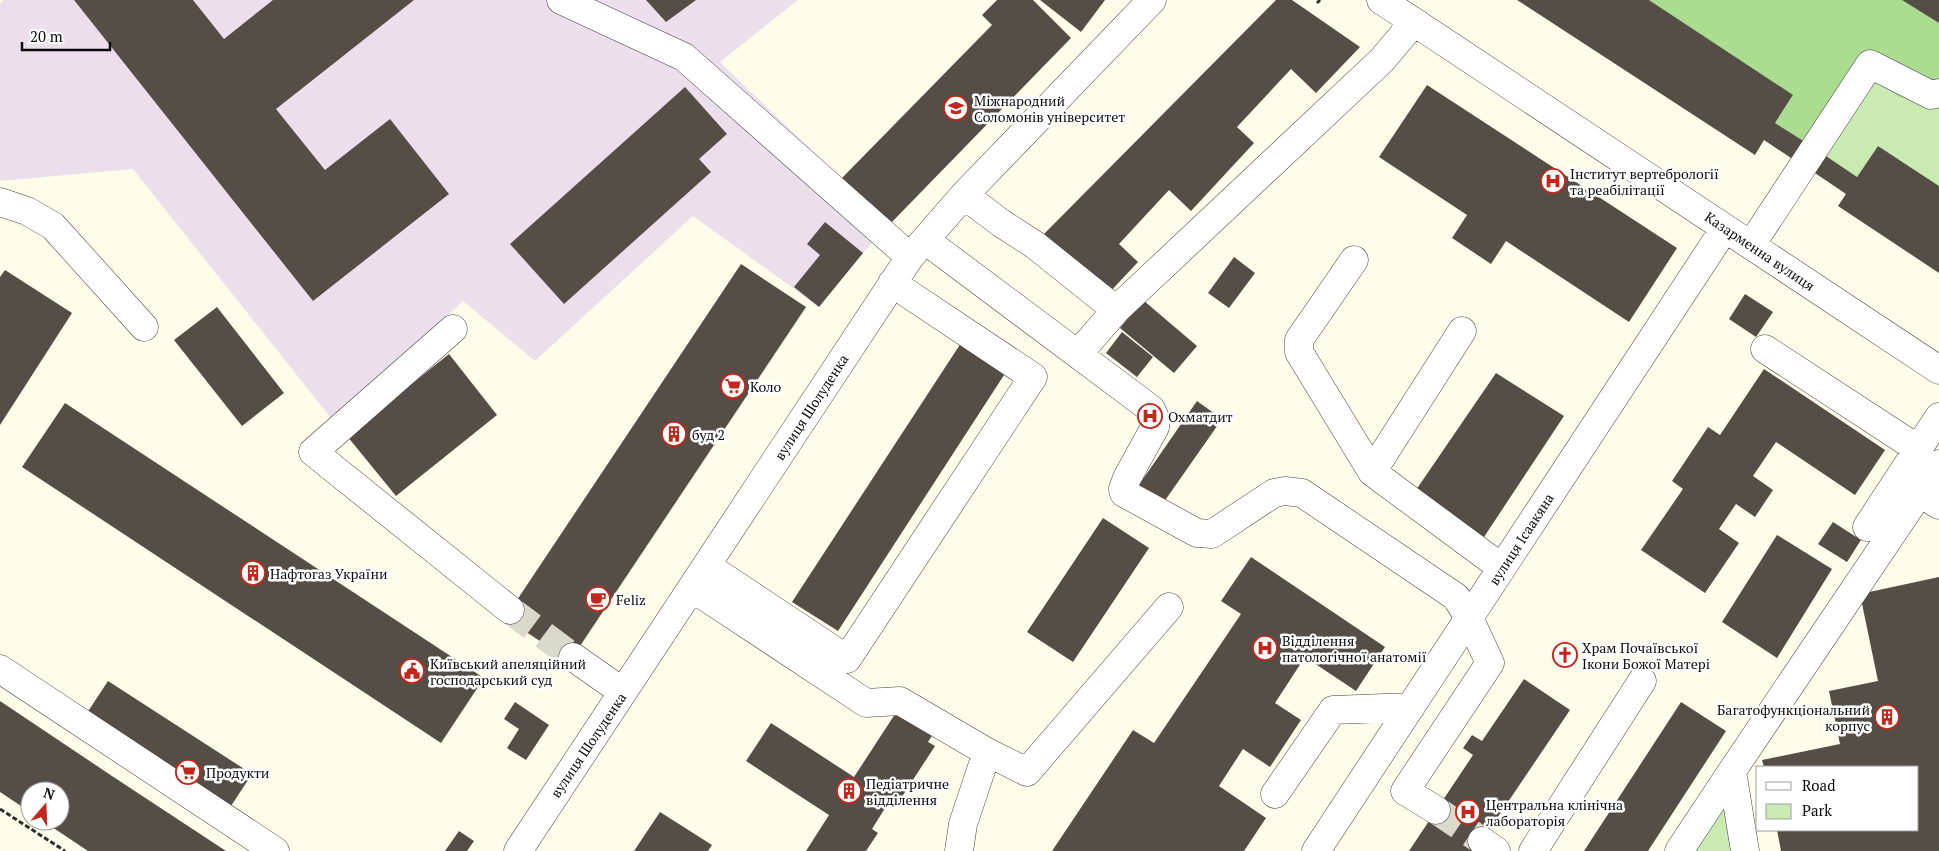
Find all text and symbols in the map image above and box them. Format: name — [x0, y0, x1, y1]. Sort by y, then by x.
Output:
scale bar — [22, 20, 110, 52]
text: 20 m — [30, 26, 63, 46]
place label: Міжнародний Соломонів університет — [974, 91, 1125, 126]
school or university icon: Міжнародний Соломонів університет — [943, 95, 969, 121]
place label: Інститут вертебрології та реабілітації — [1570, 164, 1719, 199]
hospital icon: Інститут вертебрології та реабілітації — [1540, 168, 1566, 194]
street label: Казарменна вулиця — [1701, 207, 1819, 295]
street label: вулиця Шолуденка — [770, 350, 852, 464]
supermarket icon: Коло — [720, 373, 746, 399]
place label: Коло — [750, 377, 782, 396]
hospital icon: Охматдит — [1137, 403, 1163, 429]
place label: Охматдит — [1168, 407, 1233, 426]
building icon: буд 2 — [661, 421, 687, 447]
place label: буд 2 — [692, 425, 725, 444]
street label: вулиця Ісаакяна — [1484, 489, 1558, 589]
building icon: Нафтогаз України — [240, 560, 266, 586]
place label: Нафтогаз України — [270, 564, 388, 583]
cafe icon: Feliz — [585, 586, 611, 612]
place label: Feliz — [616, 590, 646, 609]
place label: Відділення патологічної анатомії — [1282, 631, 1427, 666]
hospital icon: Відділення патологічної анатомії — [1252, 635, 1278, 661]
place label: Храм Почаївської Ікони Божої Матері — [1582, 638, 1710, 673]
church icon: Храм Почаївської Ікони Божої Матері — [1552, 642, 1578, 668]
place label: Київський апеляційний господарський суд — [430, 654, 587, 689]
public building icon: Київський апеляційний господарський суд — [399, 658, 425, 684]
street label: вулиця Шолуденка — [546, 689, 630, 801]
place label: Багатофункціональний корпус — [1717, 700, 1870, 735]
building icon: Багатофункціональний корпус — [1874, 704, 1900, 730]
supermarket icon: Продукти — [175, 759, 201, 785]
place label: Продукти — [206, 763, 270, 782]
legend — [1756, 766, 1919, 831]
place label: Педіатричне відділення — [866, 774, 949, 809]
text: Road — [1802, 775, 1835, 795]
building icon: Педіатричне відділення — [836, 778, 862, 804]
north arrow — [20, 781, 70, 831]
text: N — [41, 783, 58, 804]
place label: Центральна клінічна лабораторія — [1486, 795, 1623, 830]
hospital icon: Центральна клінічна лабораторія — [1455, 799, 1481, 825]
text: Park — [1802, 800, 1832, 820]

